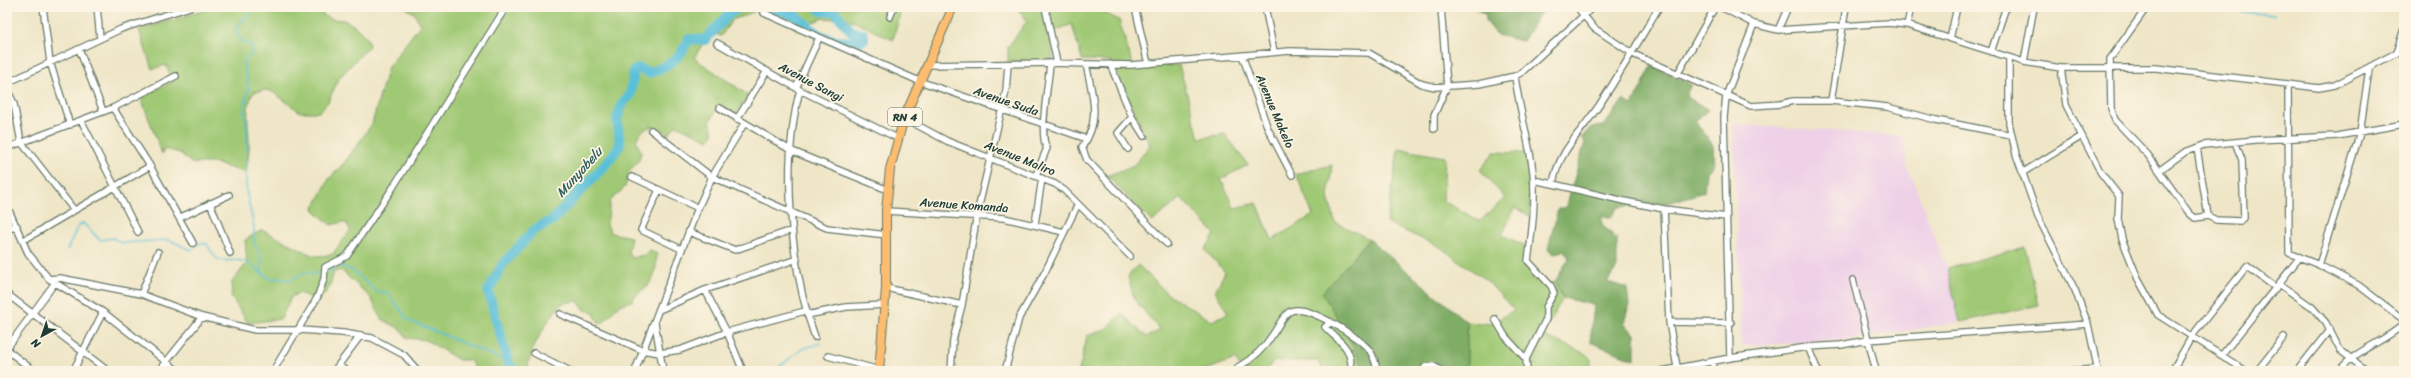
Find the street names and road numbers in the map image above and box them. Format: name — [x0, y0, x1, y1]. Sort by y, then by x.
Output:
street label: Avenue Sangi — [774, 55, 848, 109]
street label: Avenue Makelo — [1249, 69, 1301, 152]
street label: Avenue Suda — [969, 79, 1043, 123]
road number: RN 4 — [888, 108, 922, 126]
street label: Avenue Maliro — [980, 133, 1059, 182]
street label: Avenue Komanda — [918, 191, 1009, 219]

